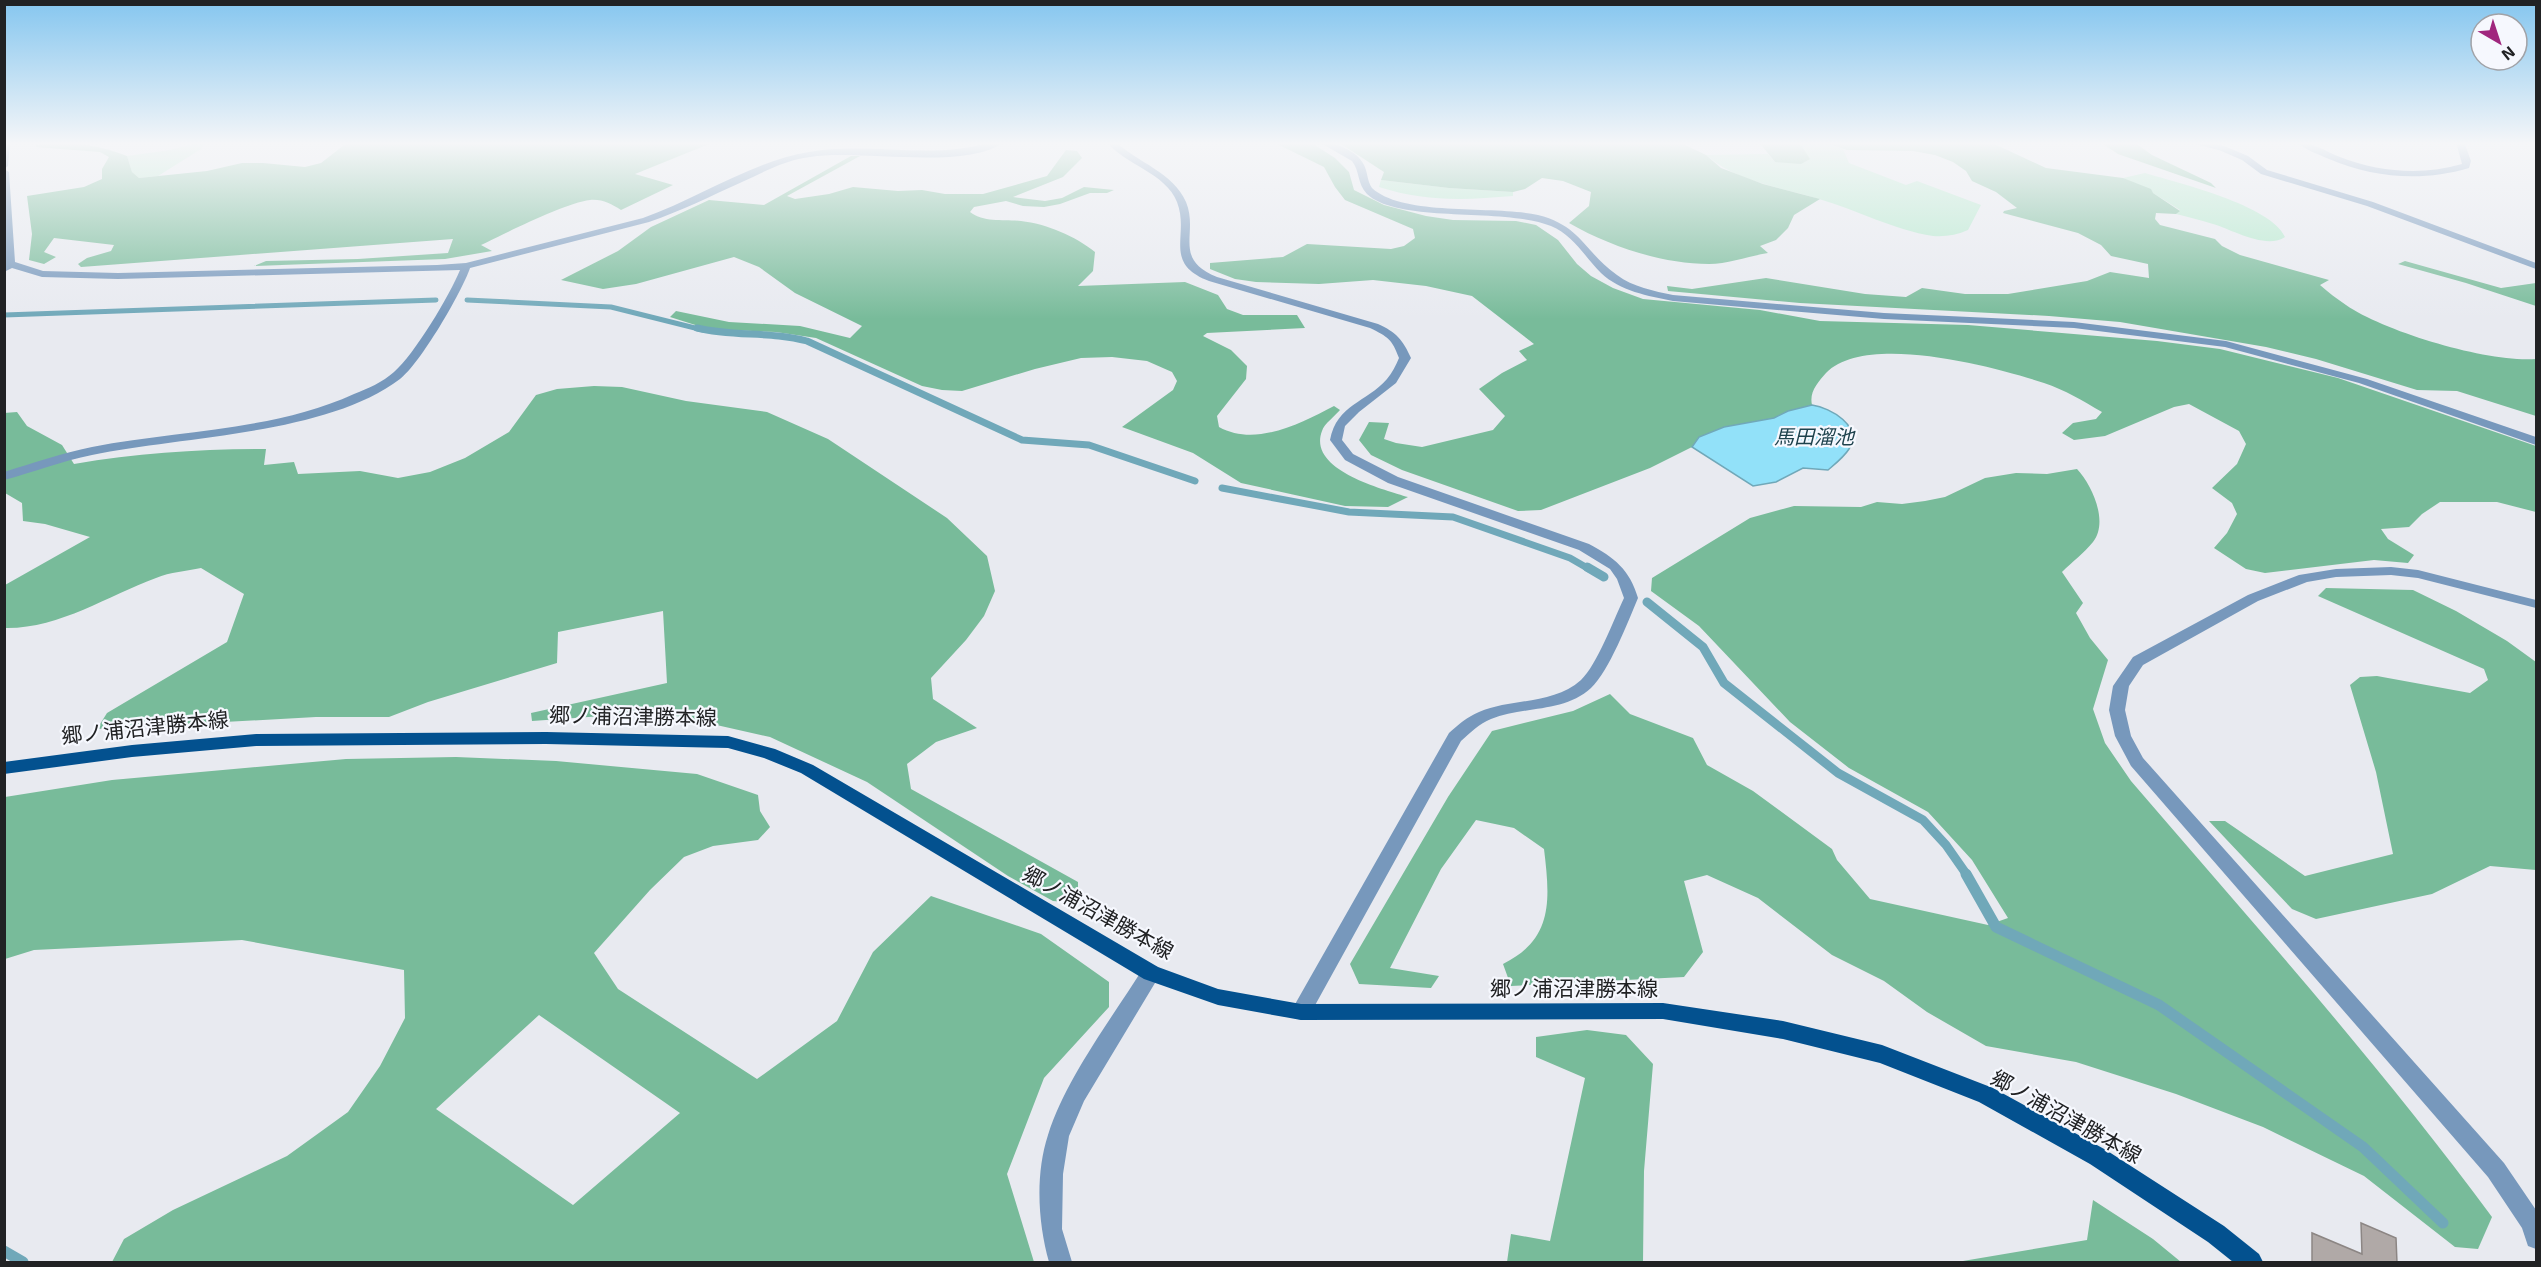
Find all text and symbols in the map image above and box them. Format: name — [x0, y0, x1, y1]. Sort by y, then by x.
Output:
north arrow — [2469, 12, 2529, 72]
text: N — [2498, 43, 2519, 65]
water label: 馬田溜池 — [1774, 424, 1856, 448]
street label: 郷ノ浦沼津勝本線 — [549, 702, 717, 729]
street label: 郷ノ浦沼津勝本線 — [60, 705, 230, 748]
street label: 郷ノ浦沼津勝本線 — [1019, 860, 1178, 963]
street label: 郷ノ浦沼津勝本線 — [1490, 975, 1658, 1000]
street label: 郷ノ浦沼津勝本線 — [1987, 1064, 2146, 1167]

